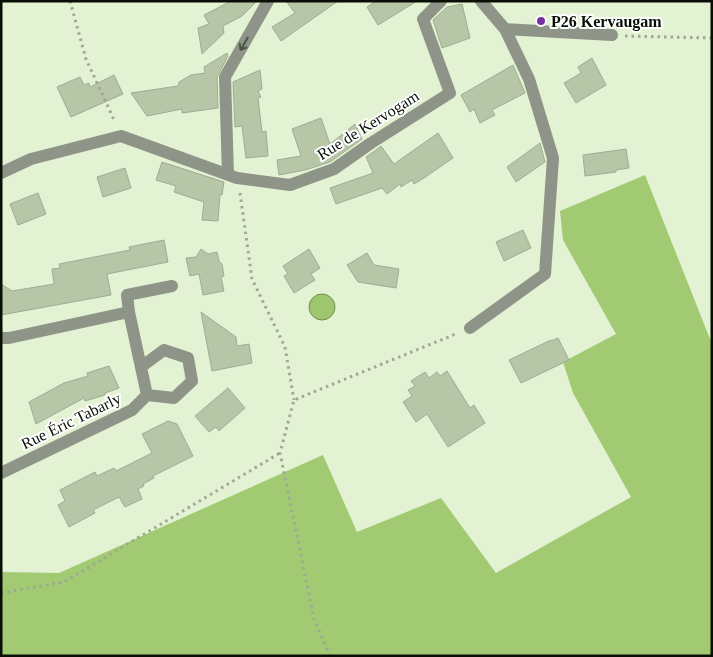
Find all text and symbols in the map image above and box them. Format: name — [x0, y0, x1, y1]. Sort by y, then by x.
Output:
place label: P26 Kervaugam — [551, 13, 662, 31]
marker: P26 Kervaugam — [535, 15, 547, 27]
one-way arrow — [238, 36, 248, 50]
street label: Rue de Kervogam — [314, 87, 423, 164]
street label: Rue Éric Tabarly — [18, 389, 124, 453]

